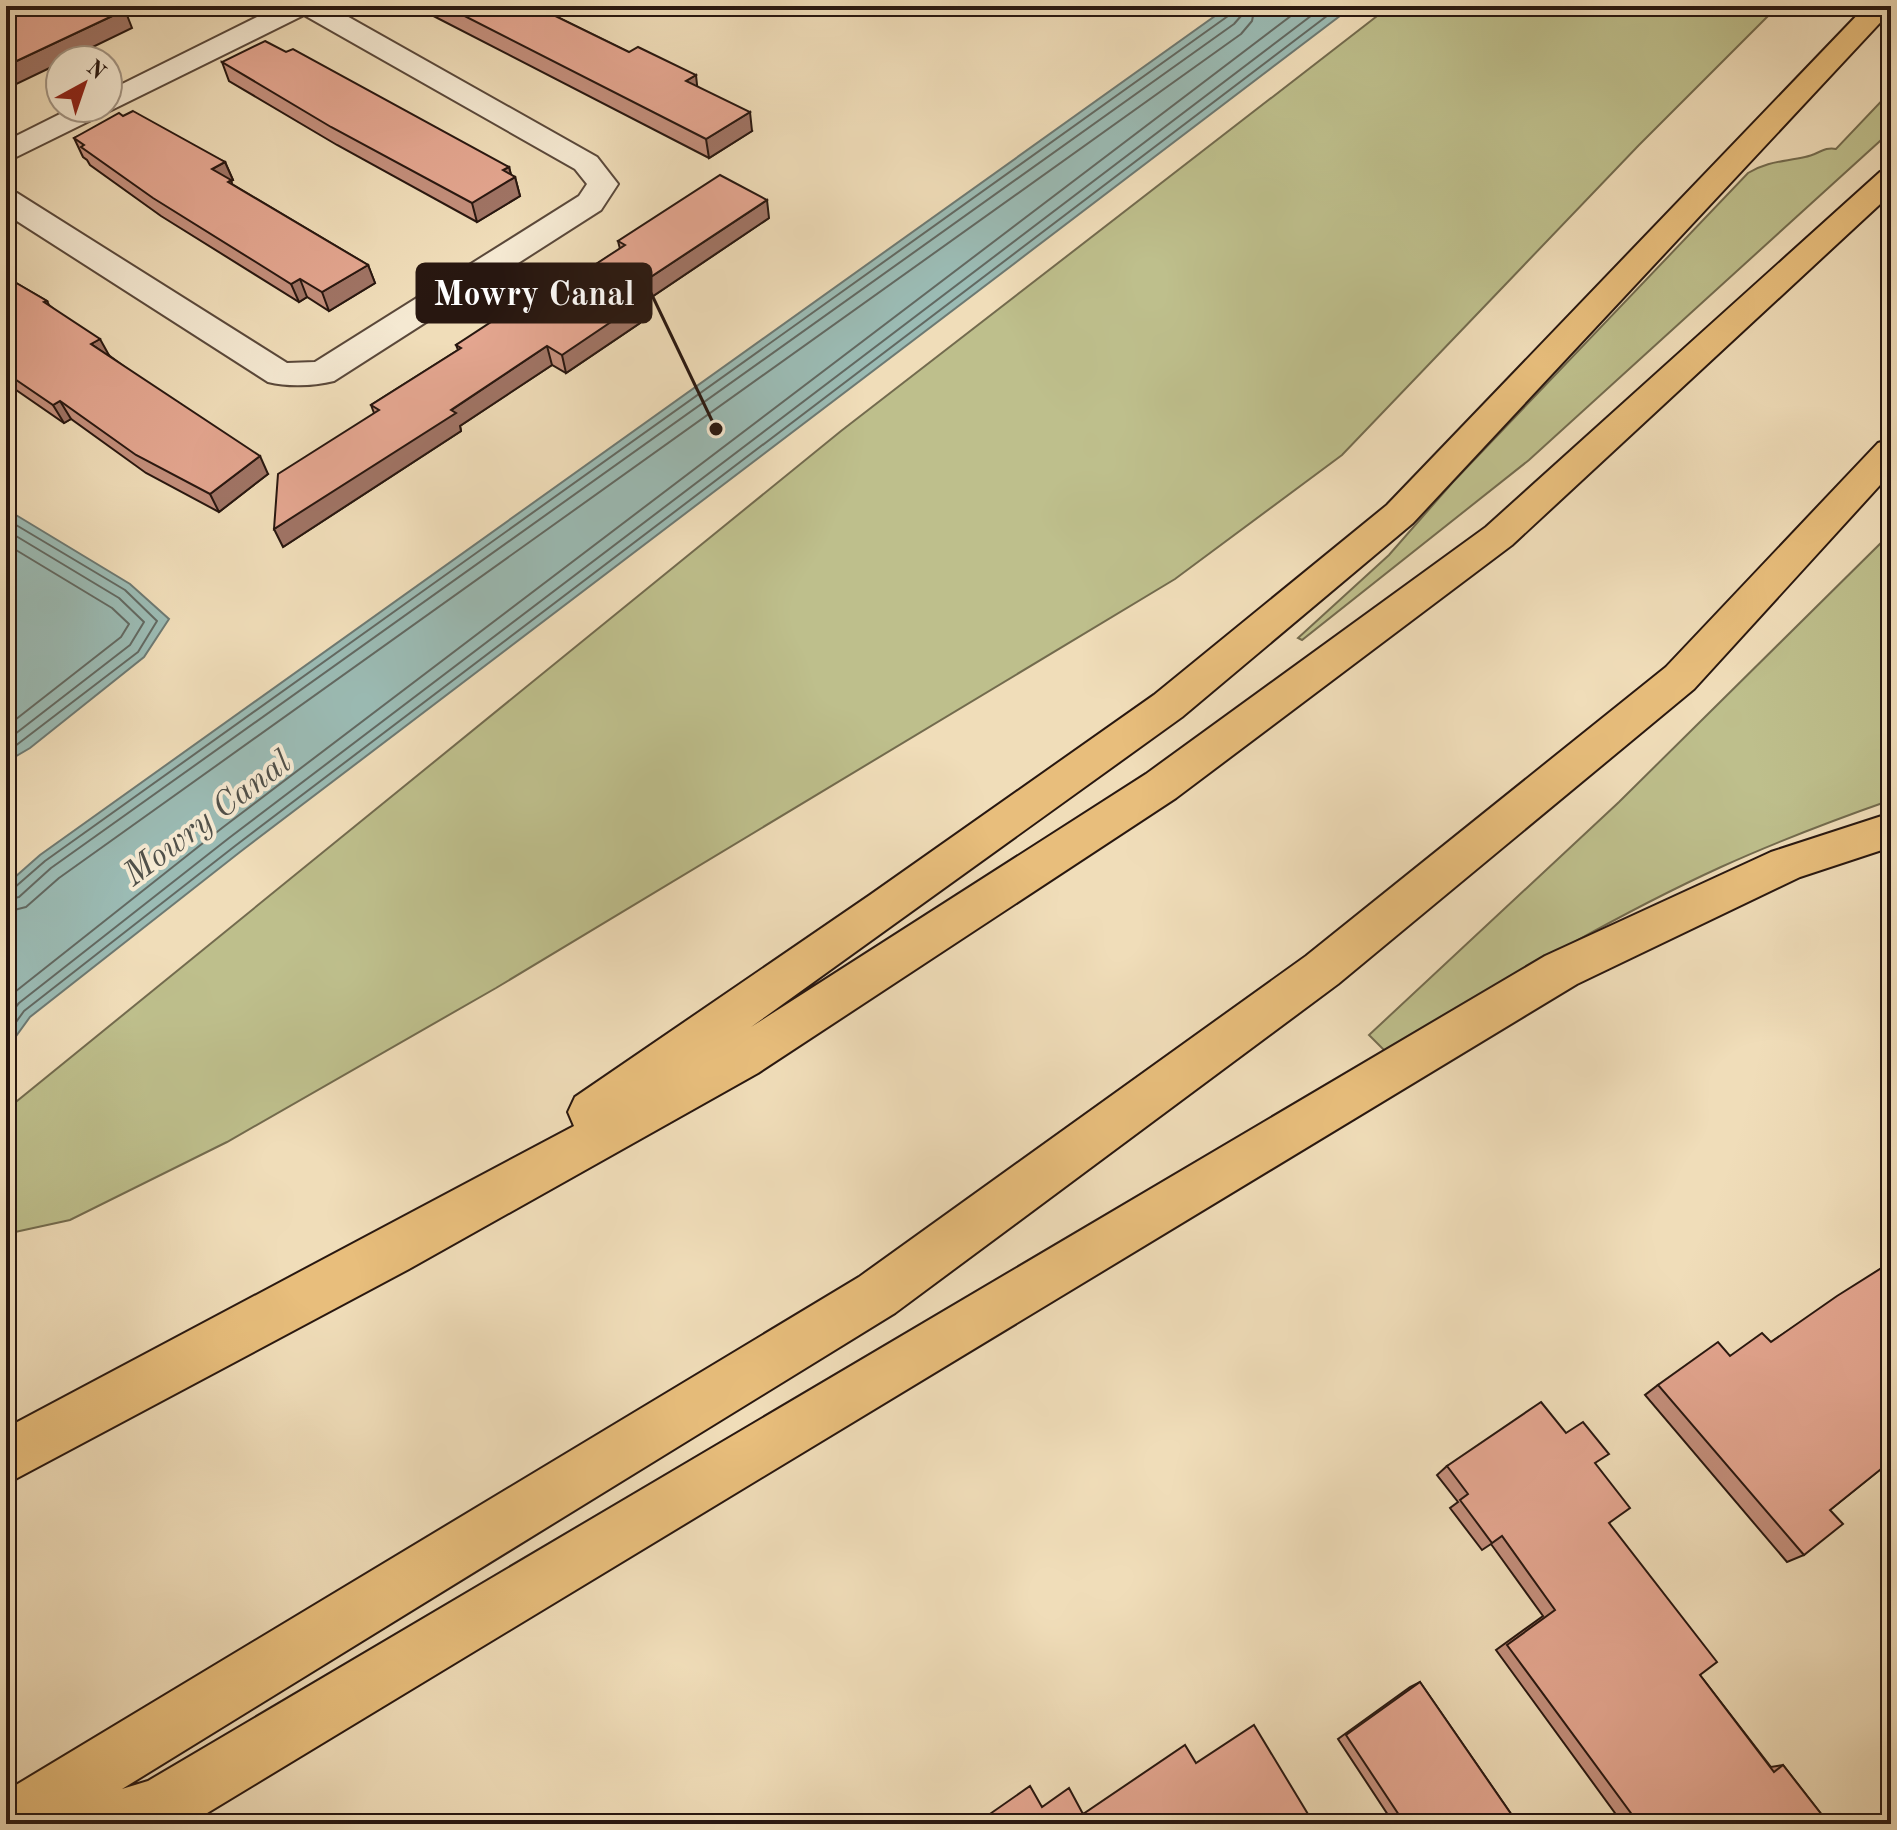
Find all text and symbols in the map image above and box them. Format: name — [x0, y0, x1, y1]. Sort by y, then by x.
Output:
north arrow — [44, 44, 124, 124]
text: N — [82, 56, 109, 84]
callout: Mowry Canal — [417, 264, 651, 322]
text: Mowry Canal — [433, 279, 635, 313]
water label: Mowry Canal — [117, 745, 298, 894]

